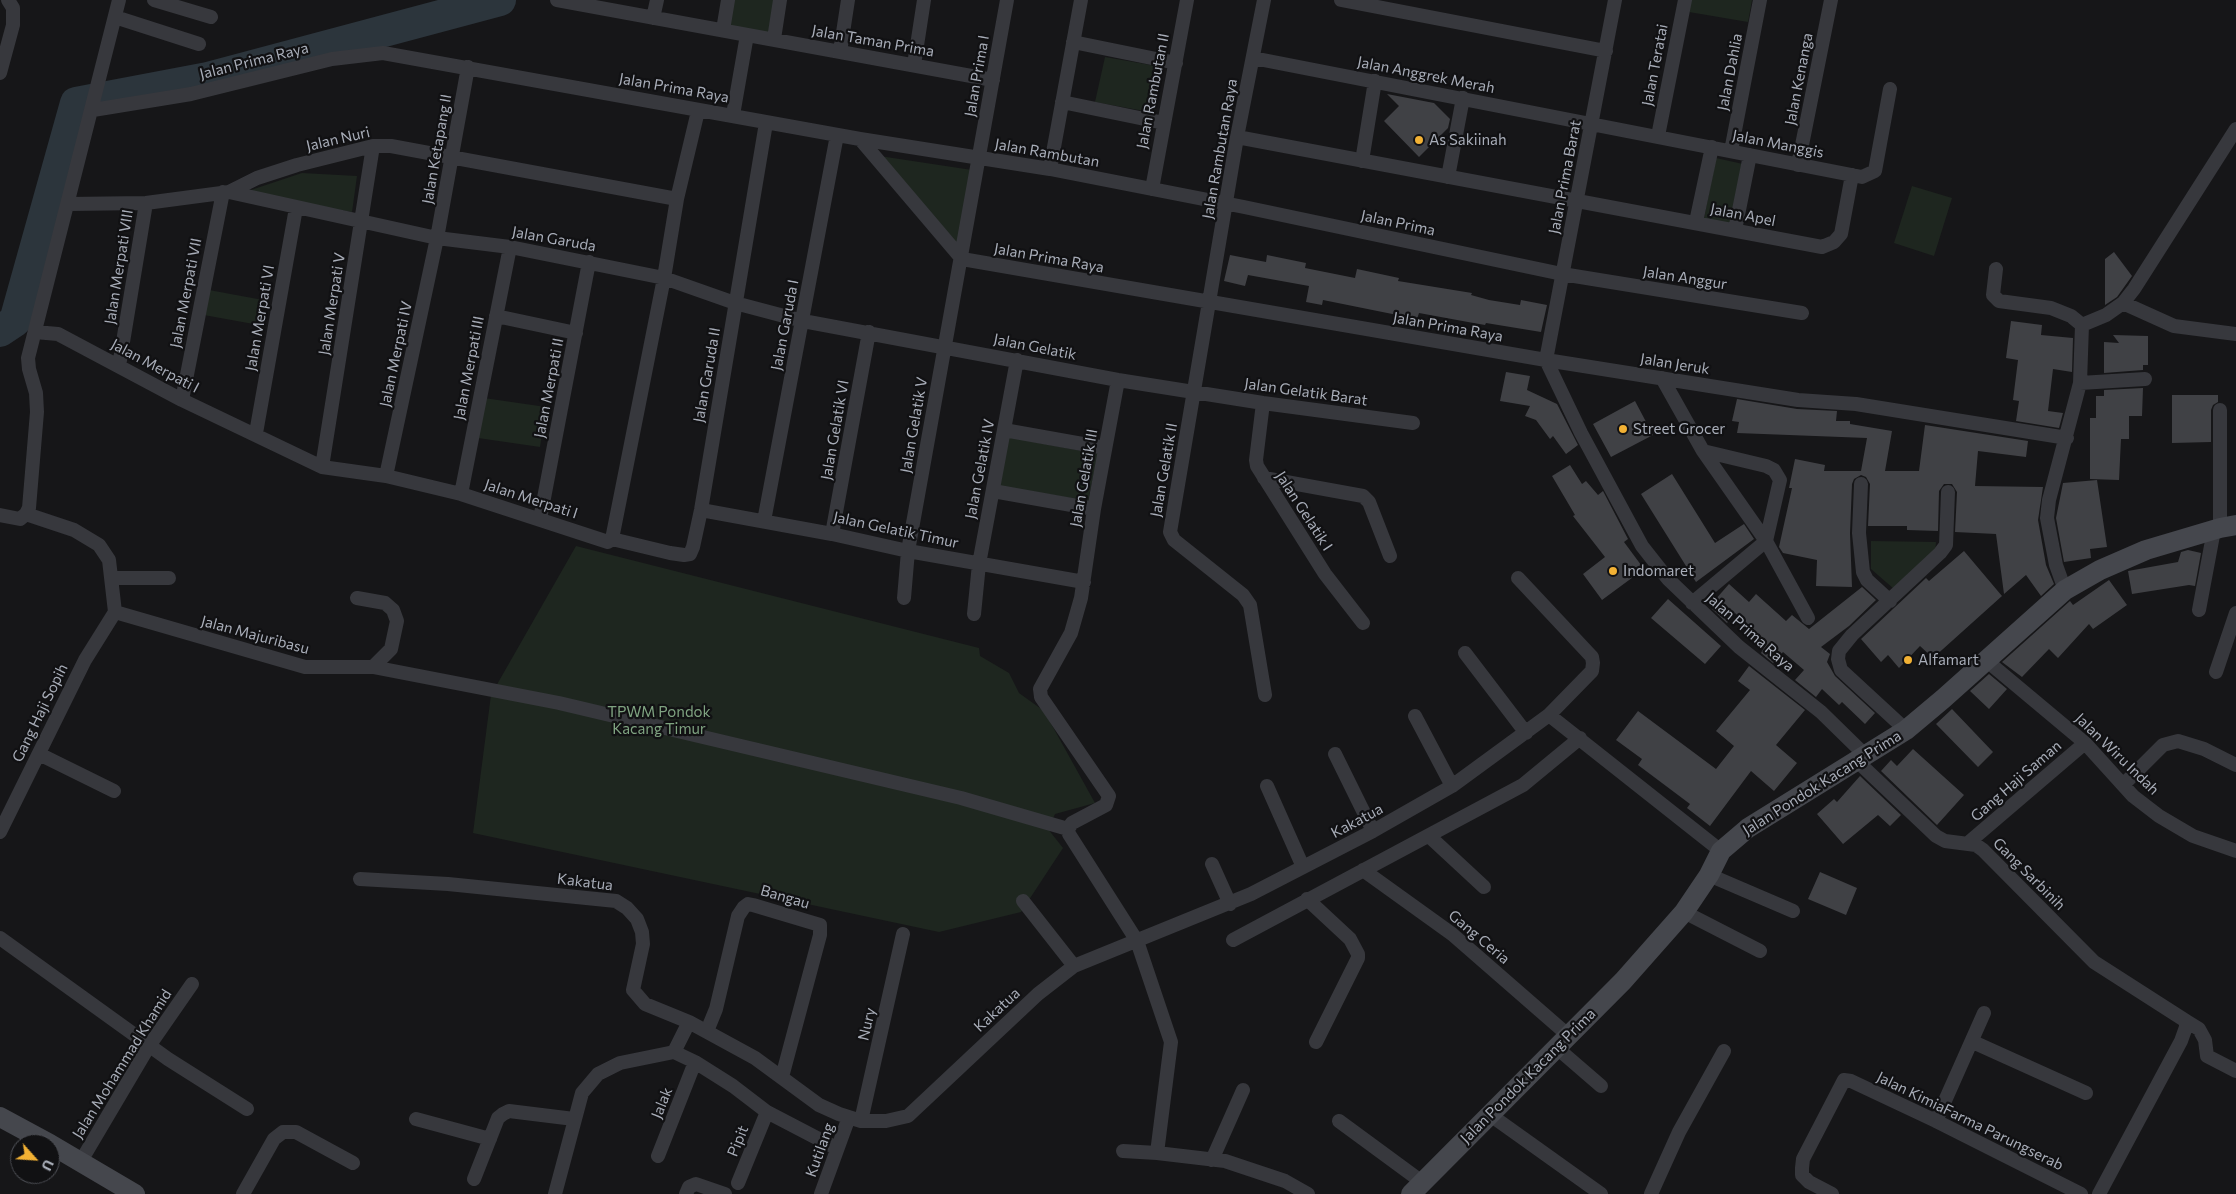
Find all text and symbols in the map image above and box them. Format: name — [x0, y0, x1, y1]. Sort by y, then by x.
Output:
street label: Jalan Taman Prima — [810, 21, 936, 61]
street label: Jalan Teratai — [1638, 22, 1672, 108]
street label: Jalan Kenanga — [1781, 31, 1817, 127]
street label: Jalan Rambutan II — [1133, 32, 1173, 150]
street label: Jalan Dahlia — [1714, 32, 1746, 112]
street label: Jalan Prima I — [961, 34, 993, 118]
street label: Jalan Prima Raya — [198, 39, 310, 83]
street label: Jalan Anggrek Merah — [1356, 53, 1496, 97]
street label: Jalan Prima Raya — [618, 69, 730, 107]
street label: Jalan Rambutan Raya — [1199, 77, 1241, 221]
street label: Jalan Ketapang II — [418, 93, 456, 205]
street label: Jalan Prima Barat — [1545, 118, 1585, 236]
street label: Jalan Nuri — [304, 123, 372, 155]
street label: Jalan Manggis — [1731, 126, 1825, 162]
place label: As Sakiinah — [1429, 131, 1507, 149]
marker: As Sakiinah — [1413, 134, 1425, 146]
street label: Jalan Rambutan — [993, 135, 1101, 171]
street label: Jalan Apel — [1709, 200, 1777, 230]
street label: Jalan Prima — [1359, 206, 1437, 240]
street label: Jalan Merpati VIII — [101, 208, 137, 326]
street label: Jalan Garuda — [511, 223, 597, 255]
street label: Jalan Merpati VII — [166, 236, 206, 350]
street label: Jalan Prima Raya — [993, 239, 1105, 277]
street label: Jalan Merpati V — [315, 252, 349, 356]
street label: Jalan Anggur — [1642, 262, 1728, 294]
street label: Jalan Merpati VI — [242, 263, 278, 373]
street label: Jalan Garuda I — [767, 278, 803, 372]
street label: Jalan Merpati IV — [376, 299, 416, 409]
street label: Jalan Prima Raya — [1392, 308, 1504, 346]
street label: Jalan Merpati III — [450, 314, 488, 422]
street label: Jalan Garuda II — [690, 326, 724, 424]
street label: Jalan Gelatik — [992, 330, 1078, 364]
street label: Jalan Merpati I — [108, 335, 202, 397]
street label: Jalan Merpati II — [530, 336, 568, 440]
street label: Jalan Jeruk — [1639, 350, 1711, 378]
street label: Jalan Gelatik Barat — [1243, 374, 1369, 410]
street label: Jalan Gelatik V — [897, 376, 931, 474]
street label: Jalan Gelatik VI — [817, 379, 853, 481]
street label: Jalan Gelatik IV — [961, 418, 999, 520]
place label: Street Grocer — [1633, 420, 1725, 438]
street label: Jalan Gelatik II — [1147, 422, 1181, 518]
marker: Street Grocer — [1617, 423, 1629, 435]
street label: Jalan Gelatik III — [1066, 427, 1102, 529]
street label: Jalan Gelatik I — [1272, 468, 1336, 554]
street label: Jalan Merpati I — [482, 475, 580, 523]
street label: Jalan Gelatik Timur — [832, 508, 960, 552]
place label: Indomaret — [1623, 562, 1694, 580]
marker: Indomaret — [1607, 565, 1619, 577]
street label: Jalan Prima Raya — [1702, 589, 1798, 675]
street label: Jalan Majuribasu — [199, 612, 311, 658]
place label: Alfamart — [1918, 651, 1979, 669]
marker: Alfamart — [1902, 654, 1914, 666]
street label: Gang Haji Sopih — [8, 661, 72, 765]
park label: TPWM Pondok Kacang Timur — [607, 703, 711, 738]
street label: Jalan Wiru Indah — [2071, 709, 2163, 799]
street label: Jalan Pondok Kacang Prima — [1739, 727, 1905, 839]
street label: Gang Haji Saman — [1967, 737, 2065, 825]
street label: Kakatua — [1328, 800, 1386, 842]
street label: Gang Sarbinih — [1989, 834, 2069, 914]
street label: Kakatua — [556, 870, 614, 894]
street label: Bangau — [758, 881, 812, 913]
street label: Gang Ceria — [1445, 906, 1513, 968]
street label: Kakatua — [970, 984, 1024, 1036]
street label: Jalan Mohammad Khamid — [69, 986, 175, 1142]
street label: Jalan Pondok Kacang Prima — [1457, 1005, 1599, 1147]
street label: Nury — [854, 1006, 880, 1042]
street label: Jalan KimiaFarma Parungserab — [1874, 1068, 2066, 1174]
street label: Jalak — [648, 1085, 676, 1121]
street label: Kutilang — [802, 1120, 838, 1180]
street label: Pipit — [724, 1123, 752, 1159]
north arrow — [10, 1134, 60, 1184]
text: U — [38, 1157, 58, 1174]

